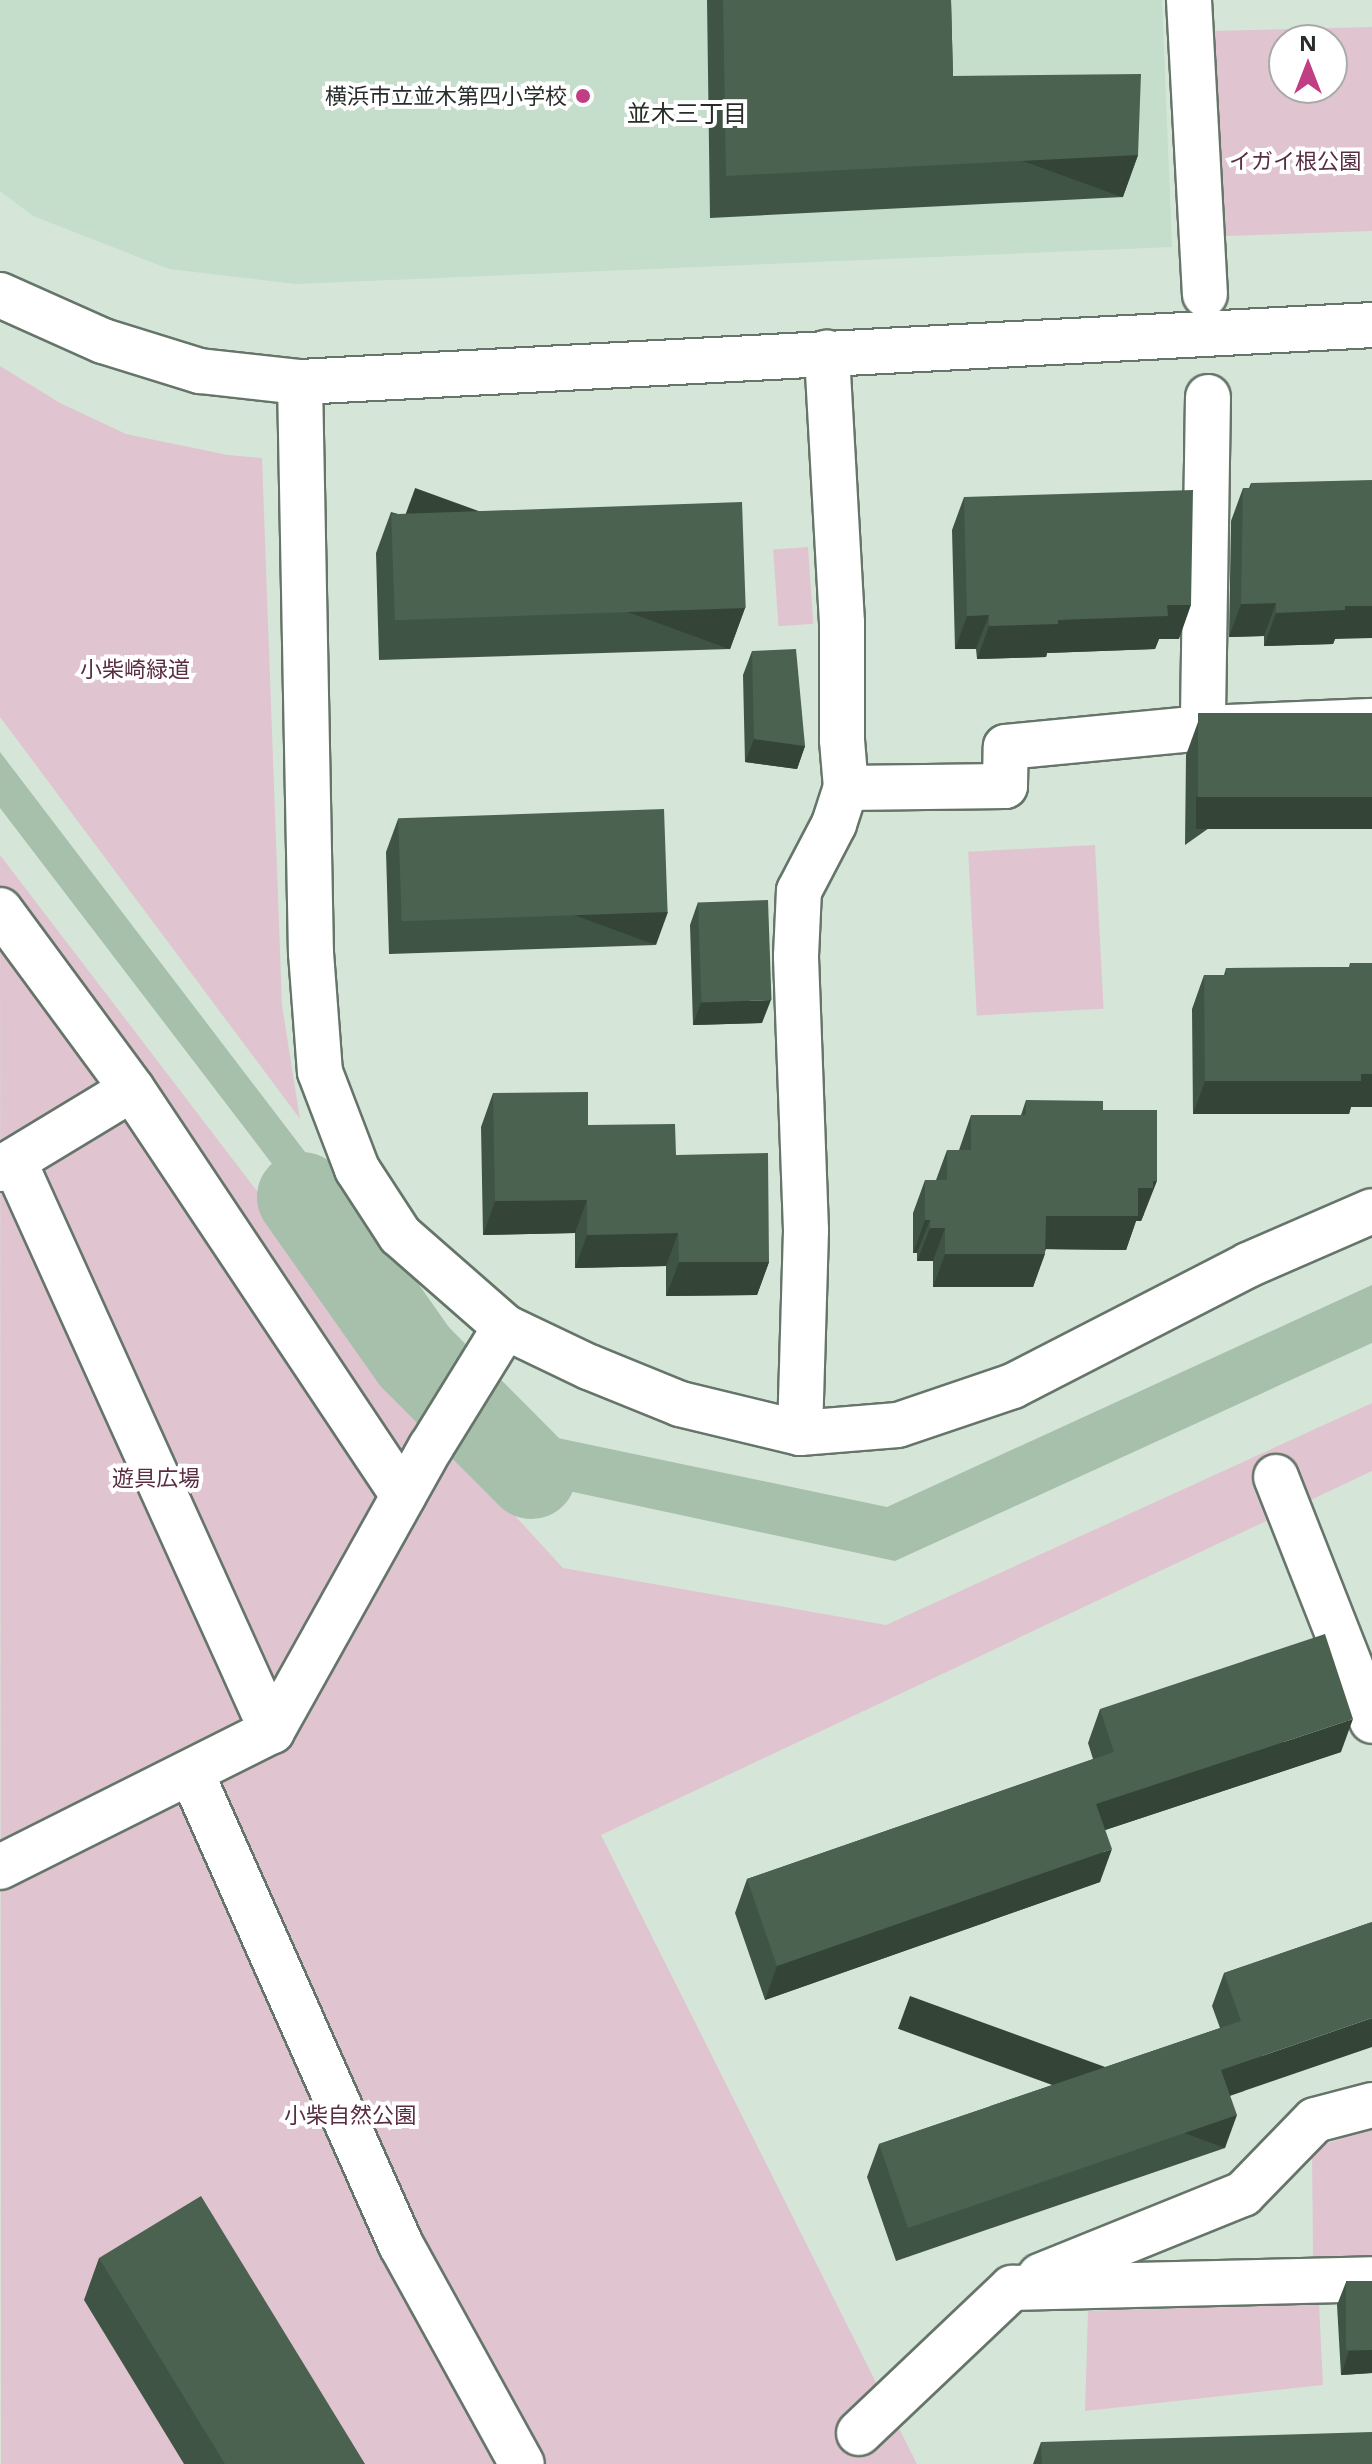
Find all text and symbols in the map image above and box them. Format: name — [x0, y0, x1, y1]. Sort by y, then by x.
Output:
north arrow — [1268, 24, 1348, 104]
text: N — [1299, 27, 1317, 57]
place label: 横浜市立並木第四小学校 — [325, 83, 567, 109]
marker: 横浜市立並木第四小学校 — [574, 87, 592, 105]
district label: 並木三丁目 — [627, 99, 747, 127]
park label: イガイ根公園 — [1229, 148, 1361, 174]
park label: 小柴崎緑道 — [80, 656, 190, 682]
park label: 遊具広場 — [112, 1465, 200, 1491]
park label: 小柴自然公園 — [284, 2102, 416, 2128]

